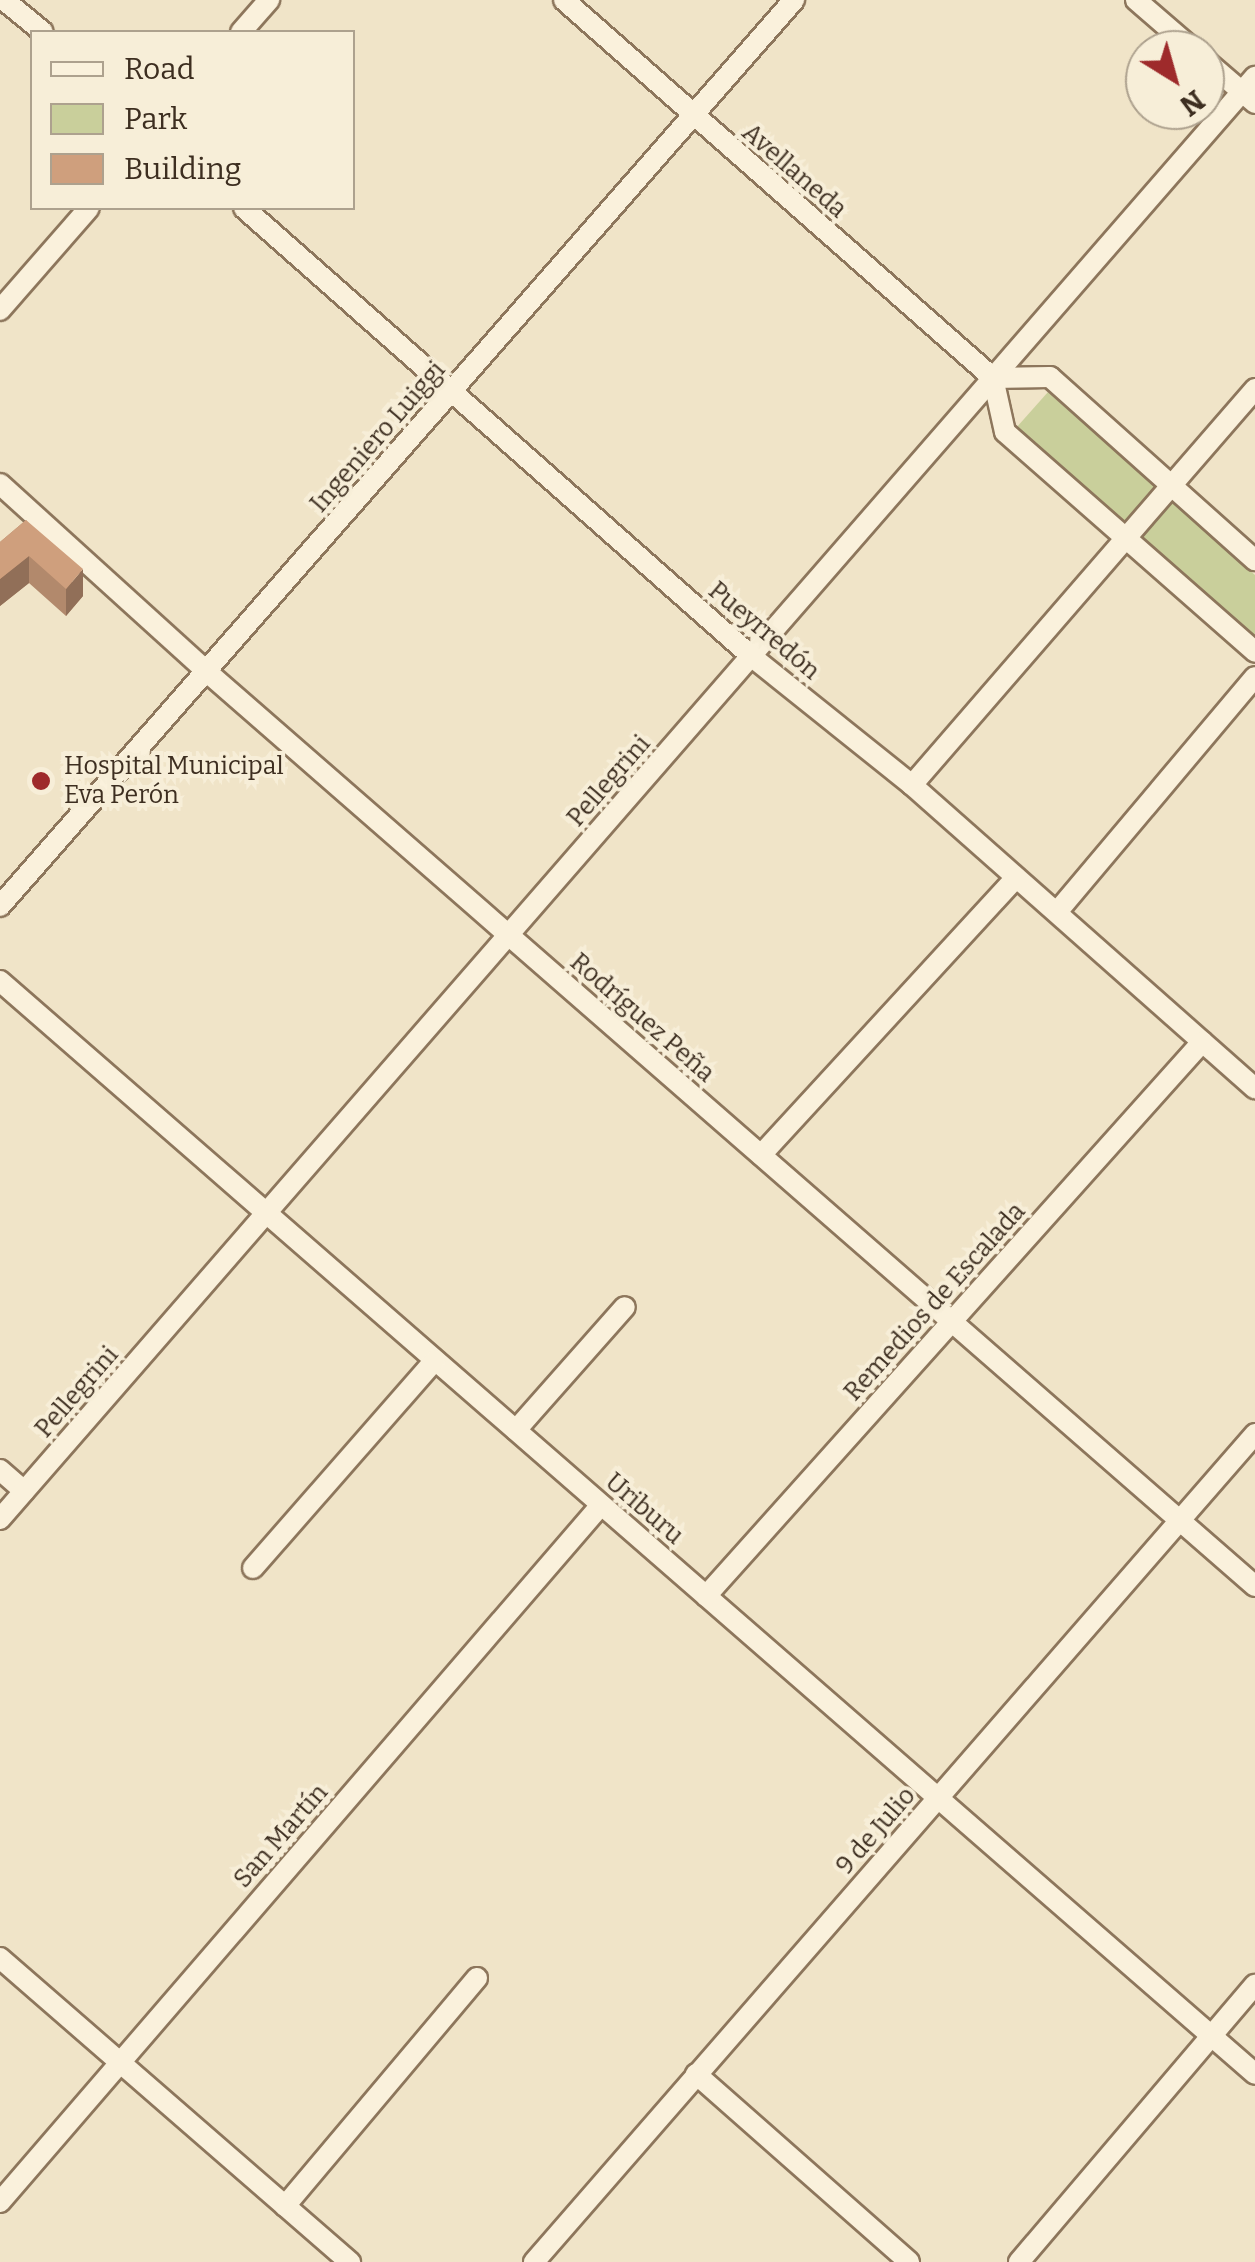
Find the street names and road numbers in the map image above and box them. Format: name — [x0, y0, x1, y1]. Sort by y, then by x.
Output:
street label: Avellaneda — [736, 118, 852, 224]
street label: Ingeniero Luiggi — [304, 355, 452, 519]
street label: Pueyrredón — [702, 576, 826, 686]
street label: Pellegrini — [561, 729, 657, 833]
street label: Rodríguez Peña — [564, 947, 720, 1089]
street label: Remedios de Escalada — [838, 1197, 1032, 1407]
street label: Pellegrini — [29, 1340, 125, 1444]
street label: Uriburu — [599, 1467, 689, 1551]
street label: San Martín — [228, 1778, 334, 1894]
street label: 9 de Julio — [830, 1781, 922, 1881]

